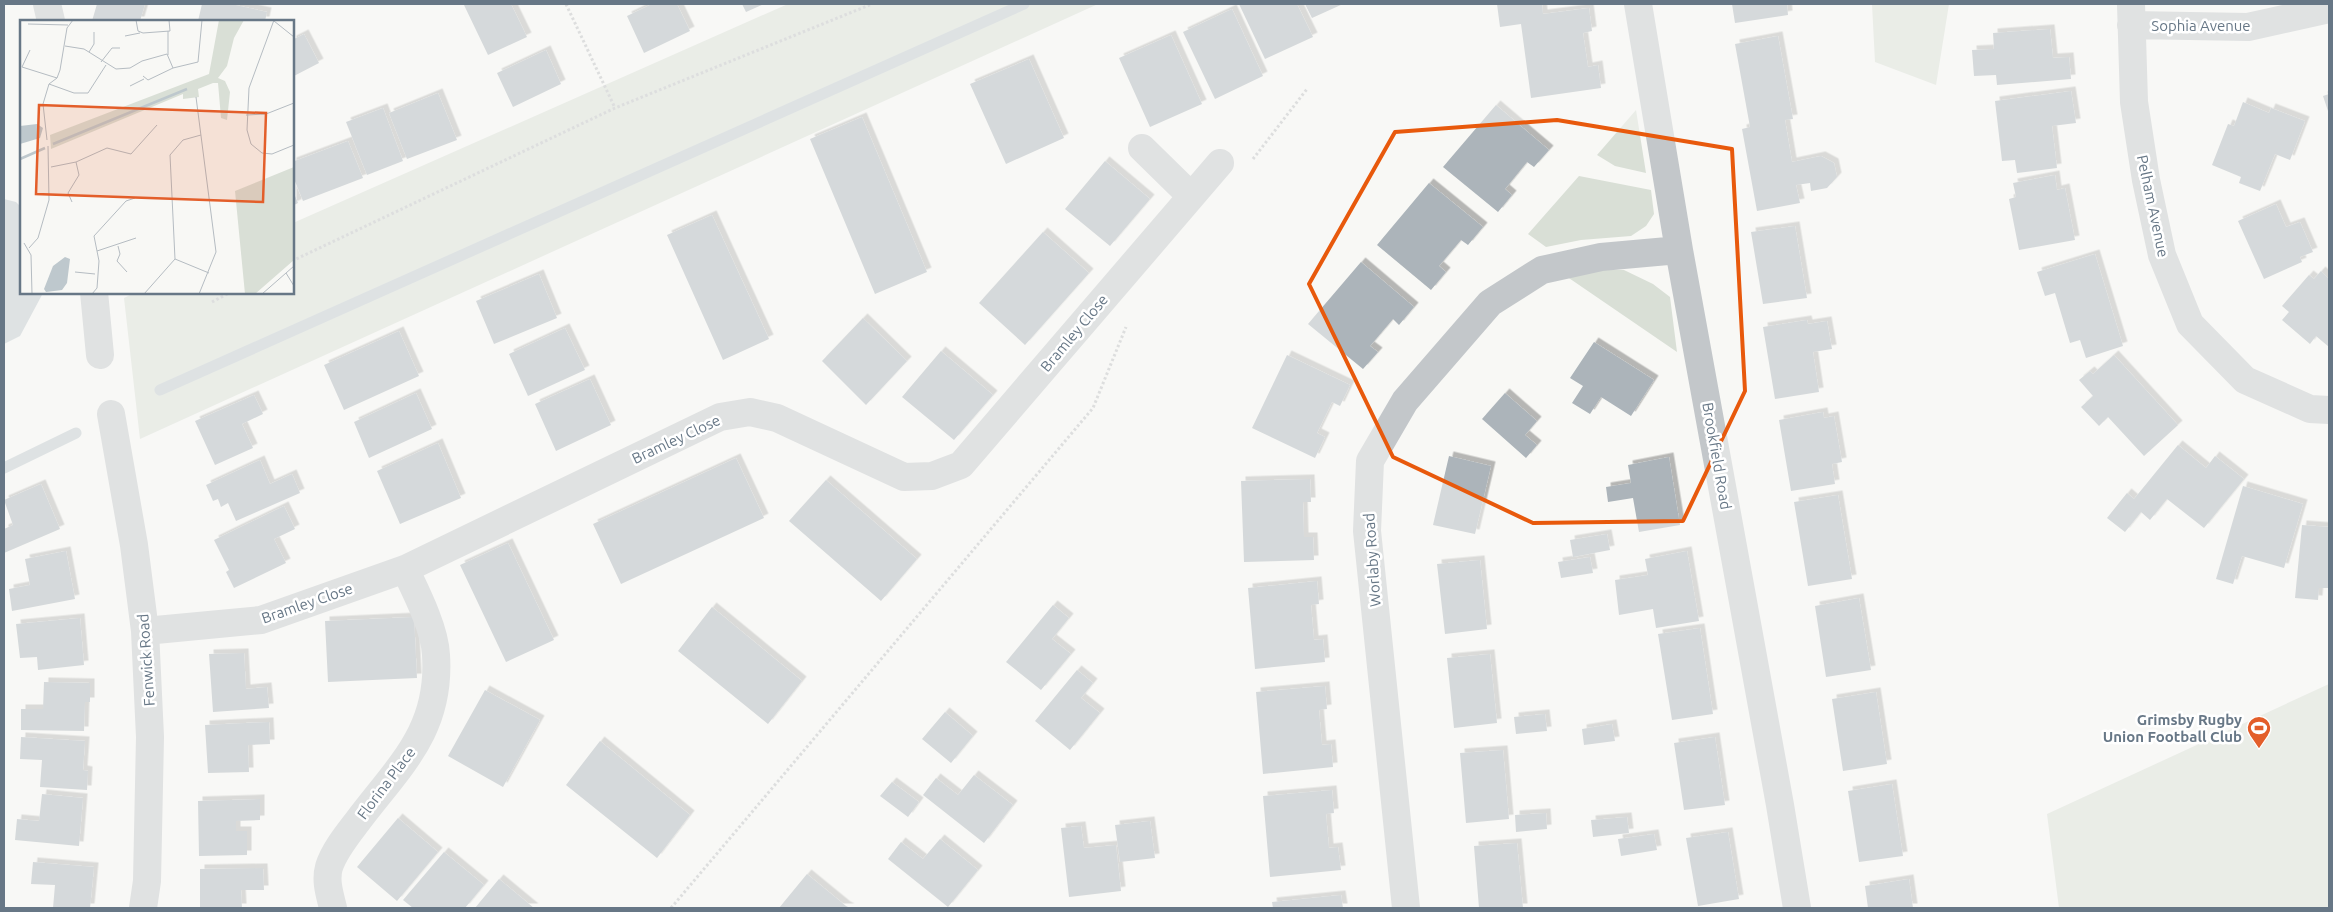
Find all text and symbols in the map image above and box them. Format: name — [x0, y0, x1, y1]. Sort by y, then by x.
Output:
street label: Sophia Avenue — [2151, 17, 2251, 34]
inset map — [20, 20, 294, 294]
street label: Pelham Avenue — [2134, 153, 2172, 259]
street label: Bramley Close — [1037, 291, 1111, 375]
street label: Brookfield Road — [1699, 401, 1735, 511]
street label: Bramley Close — [629, 411, 723, 467]
street label: Worlaby Road — [1360, 513, 1384, 607]
street label: Bramley Close — [259, 579, 355, 627]
street label: Fenwick Road — [134, 613, 158, 707]
place label: Grimsby Rugby Union Football Club — [2103, 711, 2242, 745]
sports icon: Grimsby Rugby Union Football Club — [2246, 715, 2272, 749]
street label: Florina Place — [353, 744, 419, 822]

